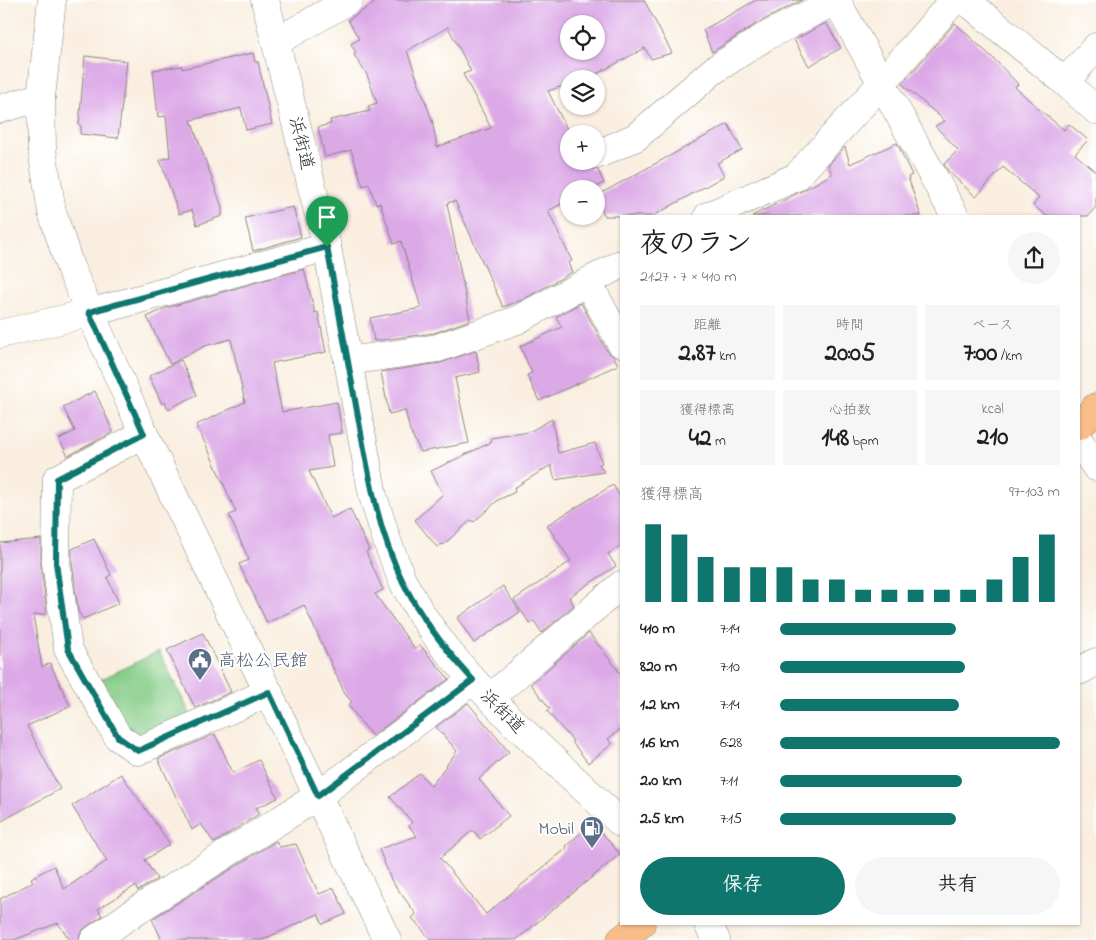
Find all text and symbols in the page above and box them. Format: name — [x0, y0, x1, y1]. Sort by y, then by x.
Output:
map controls — [560, 15, 605, 225]
button: locate — [560, 15, 605, 60]
button: layers — [560, 70, 605, 115]
street label: 浜街道 — [281, 114, 319, 173]
button: + — [560, 125, 605, 170]
button: − — [560, 180, 605, 225]
pin — [306, 196, 348, 247]
icon: arrive — [313, 203, 341, 231]
text: 夜のラン — [640, 225, 752, 266]
button: share — [1008, 232, 1060, 284]
text: 21:27 · 7 × 410 m — [640, 265, 737, 289]
text: 距離 — [693, 315, 721, 336]
text: 時間 — [836, 315, 864, 336]
text: ペース — [972, 315, 1013, 336]
text: 2.87 — [678, 336, 716, 372]
text: 20:05 — [825, 336, 875, 372]
text: 7:00 — [963, 336, 997, 372]
text: km — [716, 346, 736, 367]
text: /km — [997, 346, 1022, 367]
text: kcal — [982, 399, 1004, 420]
text: 獲得標高 — [679, 400, 735, 421]
text: 心拍数 — [829, 400, 871, 421]
text: 210 — [977, 420, 1008, 456]
text: 42 — [689, 421, 712, 457]
text: 148 — [821, 421, 849, 457]
text: m — [712, 431, 726, 452]
text: bpm — [849, 431, 879, 452]
text: 97–103 m — [1009, 480, 1060, 504]
text: 獲得標高 — [640, 483, 704, 507]
text: 410 m — [640, 617, 675, 641]
text: 7:14 — [720, 617, 740, 641]
public building icon: 高松公民館 — [187, 647, 213, 681]
place label: 高松公民館 — [218, 649, 308, 675]
text: 820 m — [640, 655, 677, 679]
text: 7:10 — [720, 655, 740, 679]
street label: 浜街道 — [473, 684, 530, 741]
text: 1.2 km — [640, 693, 680, 717]
text: 7:14 — [720, 693, 740, 717]
text: 1.6 km — [640, 731, 679, 755]
text: 6:28 — [720, 731, 742, 755]
text: 2.0 km — [640, 769, 682, 793]
text: 7:11 — [720, 769, 738, 793]
text: 2.5 km — [640, 807, 684, 831]
text: 7:15 — [720, 807, 742, 831]
fuel station icon: Mobil — [579, 815, 605, 849]
place label: Mobil — [538, 817, 574, 843]
button: 保存 — [640, 857, 845, 915]
button: 共有 — [855, 857, 1060, 915]

